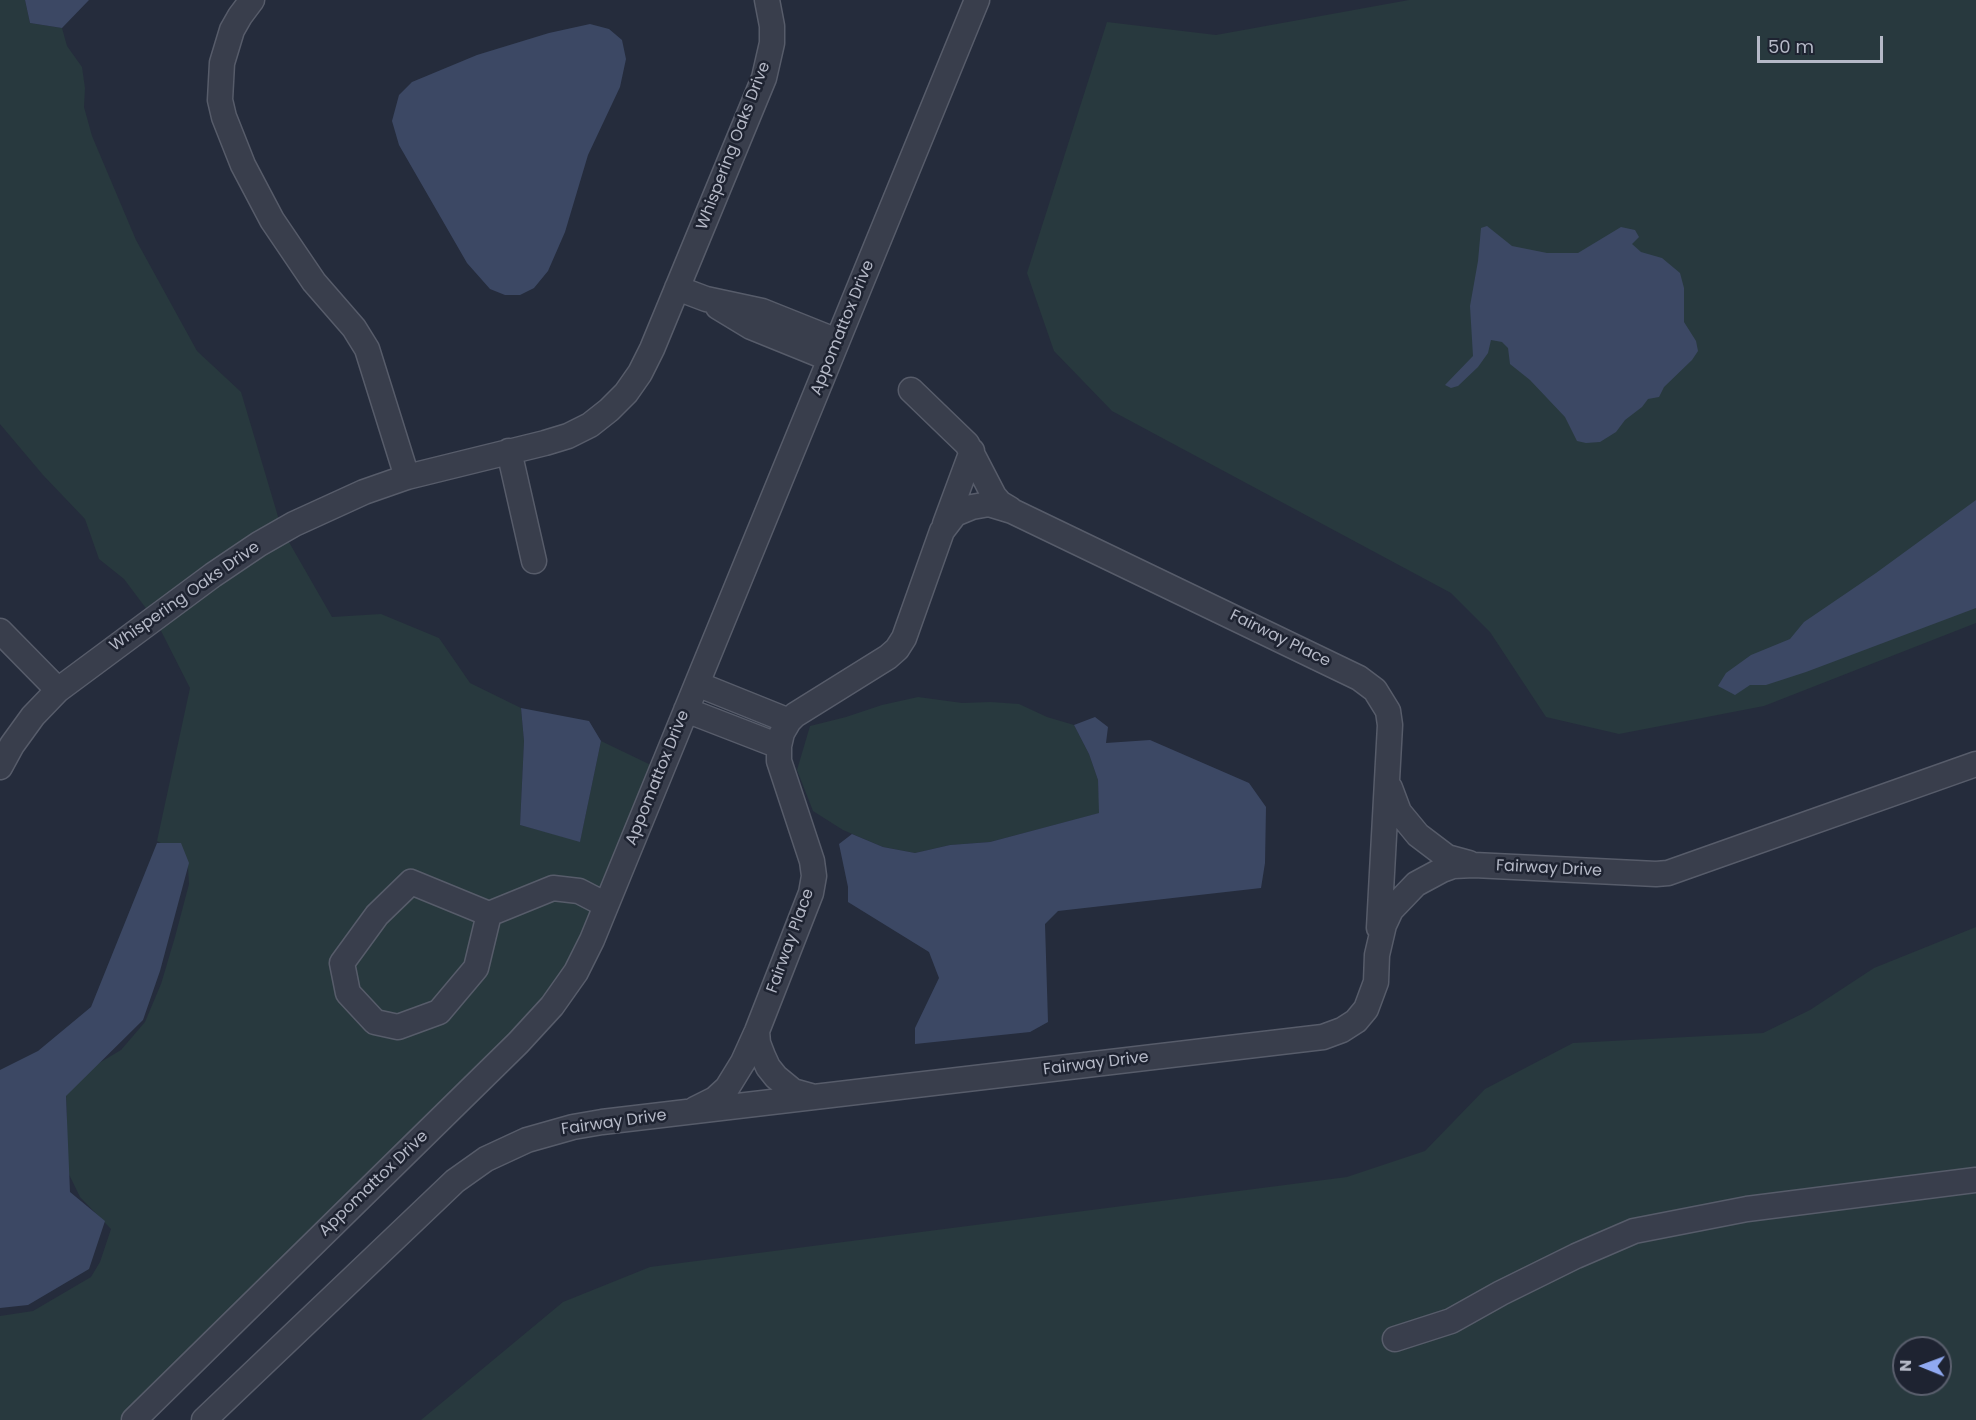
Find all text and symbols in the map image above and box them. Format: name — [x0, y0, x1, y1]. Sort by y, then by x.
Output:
scale bar — [1760, 24, 1886, 62]
text: 50 m — [1768, 34, 1814, 59]
street label: Whispering Oaks Drive — [693, 59, 775, 233]
street label: Appomattox Drive — [807, 258, 879, 398]
street label: Whispering Oaks Drive — [106, 538, 264, 656]
street label: Fairway Place — [1227, 606, 1333, 672]
street label: Appomattox Drive — [622, 708, 694, 848]
street label: Fairway Drive — [1496, 857, 1602, 881]
street label: Fairway Place — [763, 886, 819, 996]
street label: Fairway Drive — [1042, 1048, 1150, 1080]
street label: Fairway Drive — [560, 1106, 668, 1140]
street label: Appomattox Drive — [316, 1127, 432, 1241]
north arrow — [1892, 1336, 1952, 1396]
text: N — [1894, 1359, 1917, 1372]

